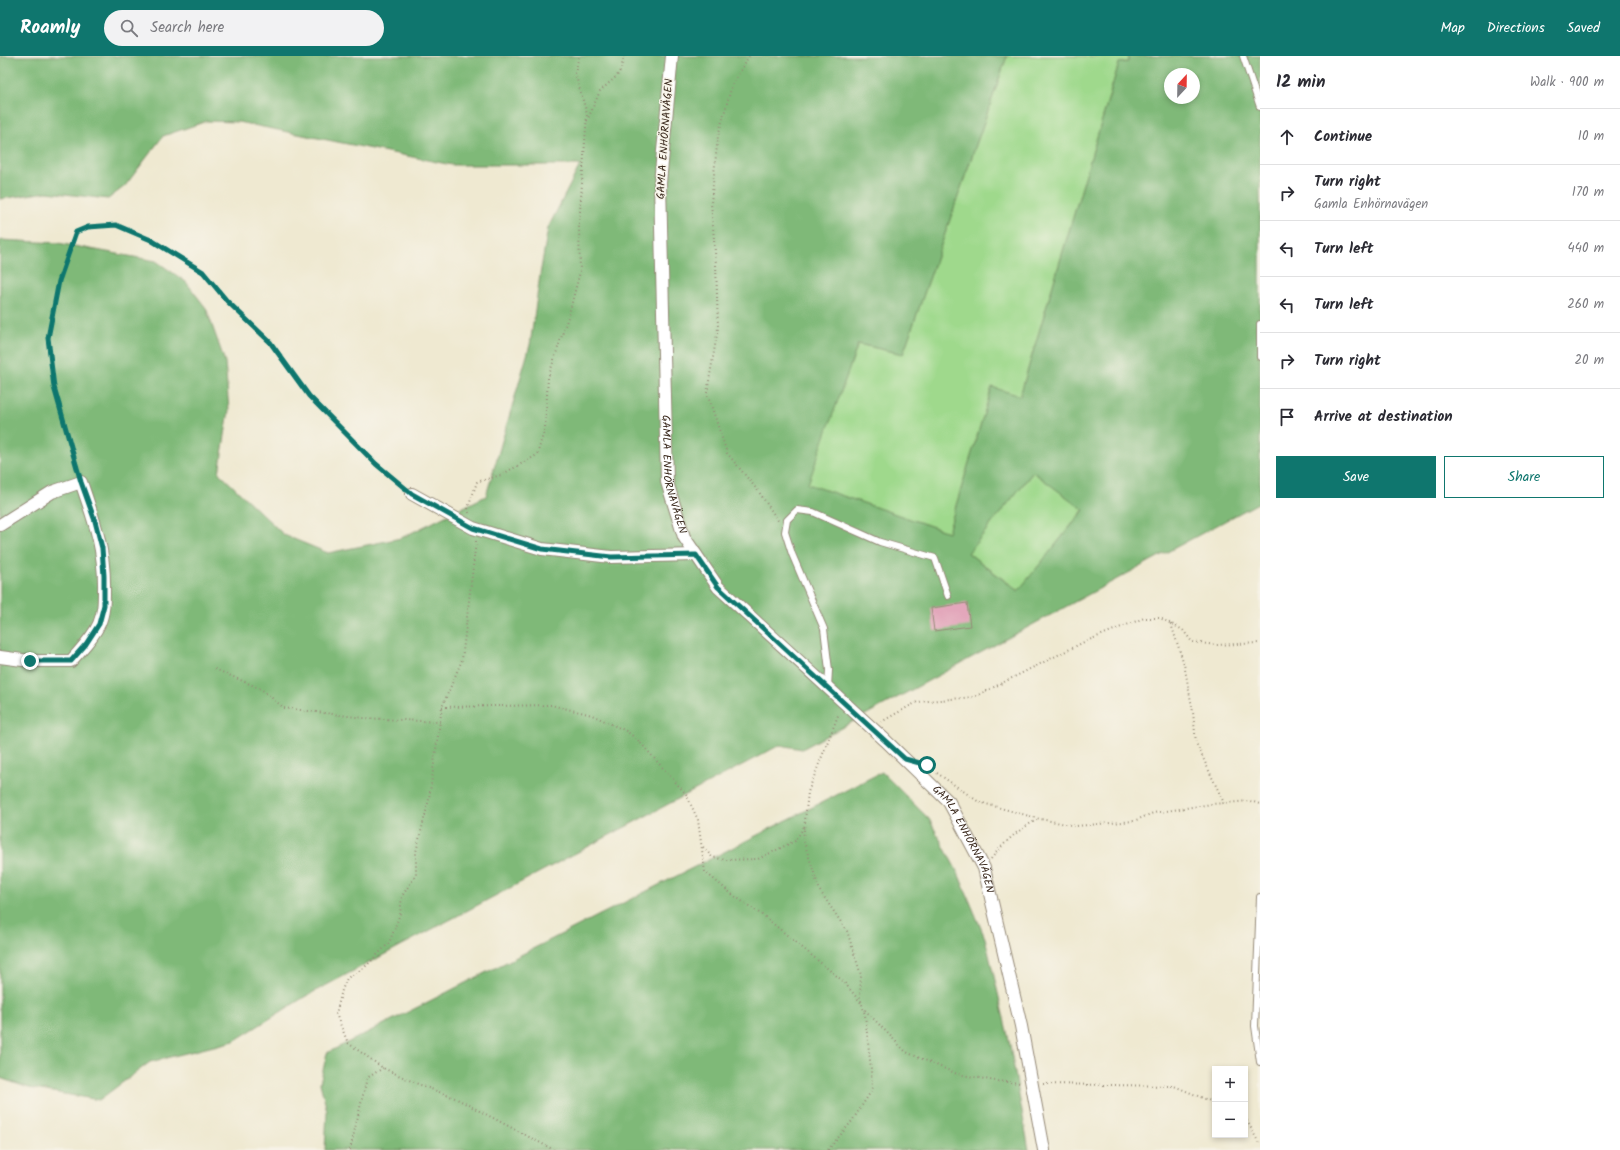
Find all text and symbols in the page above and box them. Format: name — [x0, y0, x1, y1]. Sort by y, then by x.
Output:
search box — [104, 10, 384, 46]
text: Roamly — [20, 13, 80, 43]
text: Search here — [150, 16, 224, 40]
icon: search — [118, 17, 140, 39]
text: Map — [1440, 17, 1465, 39]
text: Directions — [1487, 17, 1545, 39]
text: Saved — [1567, 17, 1600, 39]
north arrow — [1164, 68, 1200, 104]
text: 12 min — [1276, 69, 1325, 96]
text: Walk · 900 m — [1530, 72, 1604, 93]
street label: GAMLA ENHÖRNAVÄGEN — [652, 78, 678, 200]
text: Continue — [1314, 125, 1372, 149]
icon: ahead — [1276, 126, 1298, 148]
text: 10 m — [1578, 126, 1604, 147]
text: Turn right — [1314, 170, 1381, 194]
icon: right — [1276, 182, 1298, 204]
text: 170 m — [1572, 182, 1604, 203]
text: Gamla Enhörnavägen — [1314, 194, 1428, 215]
text: Turn left — [1314, 237, 1374, 261]
icon: left — [1276, 238, 1298, 260]
text: 440 m — [1568, 238, 1604, 259]
text: Turn left — [1314, 293, 1374, 317]
icon: left — [1276, 294, 1298, 316]
text: 260 m — [1567, 294, 1604, 315]
text: Turn right — [1314, 349, 1381, 373]
icon: right — [1276, 350, 1298, 372]
text: 20 m — [1574, 350, 1604, 371]
text: Arrive at destination — [1314, 405, 1453, 429]
icon: arrive — [1276, 406, 1298, 428]
street label: GAMLA ENHÖRNAVÄGEN — [656, 415, 692, 537]
button: Save — [1276, 456, 1436, 498]
button: Share — [1444, 456, 1604, 498]
route end — [21, 652, 39, 670]
route start — [918, 756, 936, 774]
street label: GAMLA ENHÖRNAVÄGEN — [928, 781, 999, 895]
map controls — [1212, 1066, 1248, 1138]
button: + — [1212, 1066, 1248, 1102]
button: − — [1212, 1102, 1248, 1138]

